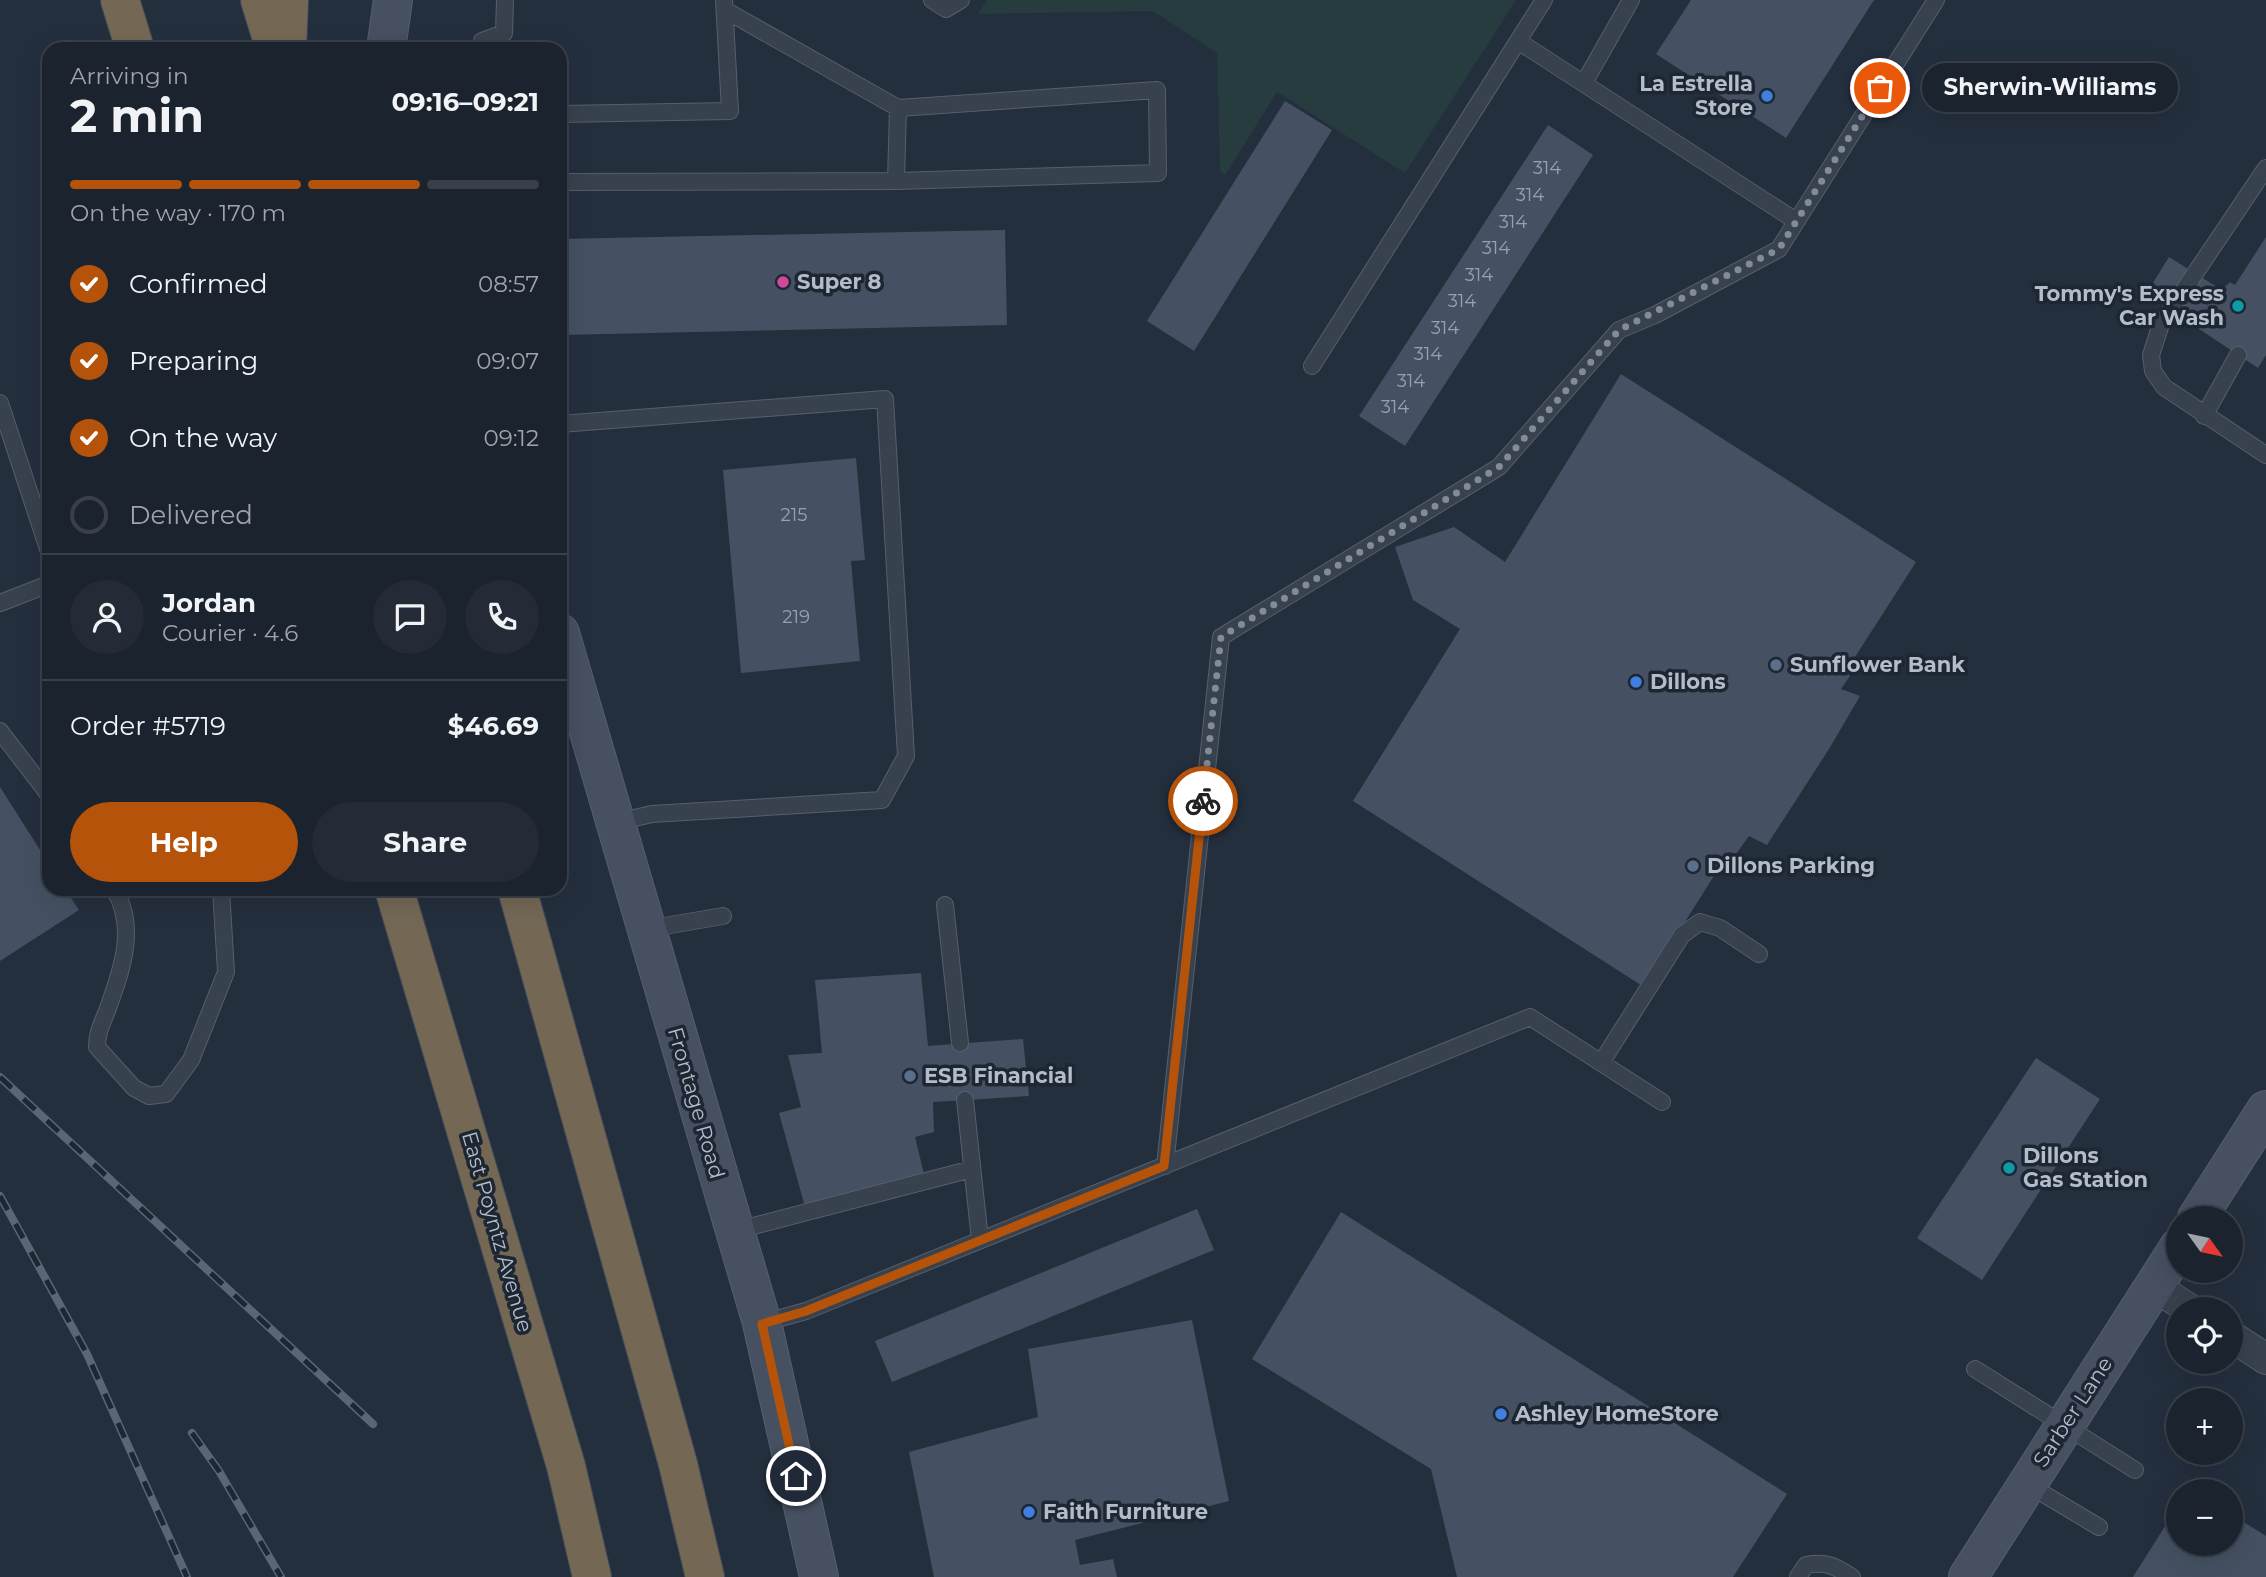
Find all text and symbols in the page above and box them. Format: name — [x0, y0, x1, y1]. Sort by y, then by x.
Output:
pin — [1850, 58, 1910, 118]
text: Arriving in — [70, 62, 189, 90]
callout: Sherwin-Williams — [1922, 64, 2178, 112]
icon: bag — [1861, 69, 1899, 107]
place label: La Estrella Store — [1639, 71, 1753, 120]
text: Sherwin-Williams — [1944, 73, 2156, 101]
text: 09:16–09:21 — [391, 86, 539, 118]
text: 2 min — [70, 87, 204, 144]
marker: La Estrella Store — [1759, 88, 1775, 104]
house number: 314 — [1533, 157, 1561, 179]
house number: 314 — [1516, 184, 1544, 206]
text: On the way · 170 m — [70, 199, 286, 227]
house number: 314 — [1499, 211, 1527, 233]
house number: 314 — [1482, 237, 1510, 259]
house number: 314 — [1465, 264, 1493, 286]
icon: check — [70, 265, 108, 303]
text: Confirmed — [129, 268, 268, 300]
place label: Super 8 — [797, 269, 882, 294]
text: 08:57 — [478, 270, 539, 298]
marker: Super 8 — [775, 274, 791, 290]
place label: Tommy's Express Car Wash — [2035, 281, 2224, 330]
house number: 314 — [1448, 290, 1476, 312]
marker: Tommy's Express Car Wash — [2230, 298, 2246, 314]
house number: 314 — [1431, 317, 1459, 339]
icon: check — [70, 342, 108, 380]
house number: 314 — [1414, 343, 1442, 365]
text: Preparing — [129, 345, 258, 377]
text: 09:07 — [476, 347, 539, 375]
house number: 314 — [1397, 370, 1425, 392]
house number: 314 — [1381, 396, 1409, 418]
icon: check — [70, 419, 108, 457]
text: On the way — [129, 422, 277, 454]
text: 09:12 — [484, 424, 539, 452]
text: Delivered — [129, 499, 253, 531]
house number: 215 — [781, 504, 807, 526]
button: person — [70, 580, 144, 654]
button: chat — [373, 580, 447, 654]
button: phone — [465, 580, 539, 654]
text: Jordan — [162, 587, 256, 619]
house number: 219 — [782, 606, 810, 628]
text: Courier · 4.6 — [162, 619, 298, 647]
place label: Sunflower Bank — [1790, 652, 1965, 677]
marker: Sunflower Bank — [1768, 657, 1784, 673]
place label: Dillons — [1650, 669, 1726, 694]
marker: Dillons — [1628, 674, 1644, 690]
text: Order #5719 — [70, 710, 226, 742]
text: $46.69 — [448, 710, 539, 742]
courier — [1168, 766, 1238, 836]
icon: bike — [1184, 782, 1222, 820]
button: Help — [70, 802, 298, 882]
button: Share — [312, 802, 539, 882]
place label: Dillons Parking — [1707, 853, 1875, 878]
marker: Dillons Parking — [1685, 858, 1701, 874]
street label: Frontage Road — [663, 1024, 730, 1182]
place label: ESB Financial — [924, 1063, 1073, 1088]
marker: ESB Financial — [902, 1068, 918, 1084]
street label: East Poyntz Avenue — [457, 1129, 538, 1335]
place label: Dillons Gas Station — [2023, 1143, 2148, 1192]
marker: Dillons Gas Station — [2001, 1160, 2017, 1176]
north arrow — [2166, 1206, 2244, 1283]
map controls — [2166, 1206, 2243, 1556]
button: locate — [2166, 1297, 2243, 1374]
street label: Sarber Lane — [2028, 1352, 2117, 1471]
button: + — [2166, 1388, 2243, 1465]
place label: Ashley HomeStore — [1514, 1401, 1719, 1426]
marker: Ashley HomeStore — [1493, 1406, 1509, 1422]
pin — [766, 1446, 826, 1506]
icon: home — [777, 1457, 815, 1495]
button: − — [2166, 1479, 2243, 1556]
place label: Faith Furniture — [1043, 1499, 1208, 1524]
marker: Faith Furniture — [1021, 1504, 1037, 1520]

